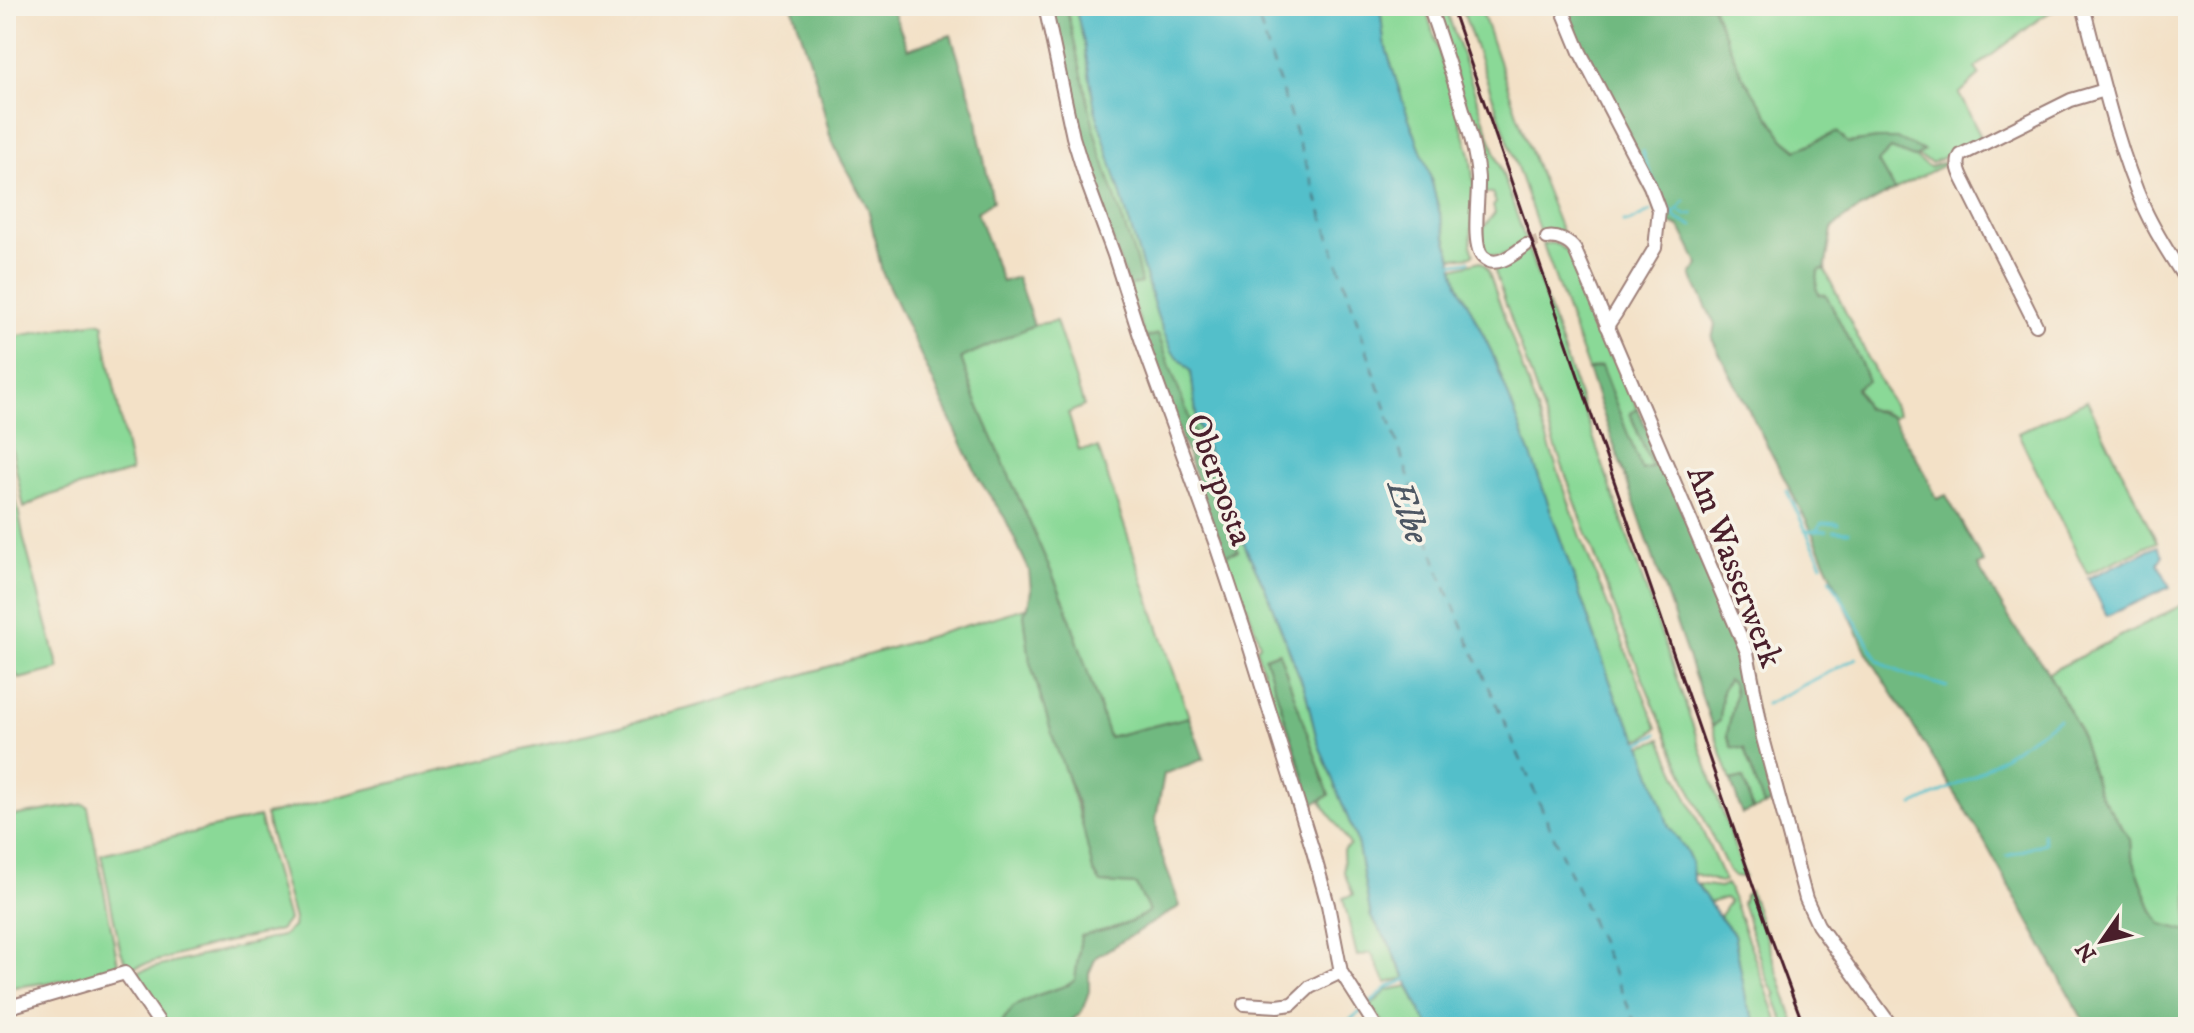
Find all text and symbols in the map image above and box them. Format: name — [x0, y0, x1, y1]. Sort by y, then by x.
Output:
street label: Oberposta — [1176, 408, 1262, 552]
street label: Am Wasserwerk — [1676, 460, 1792, 674]
water label: Elbe — [1375, 472, 1440, 550]
north arrow — [2062, 901, 2142, 981]
text: N — [2070, 936, 2103, 966]

